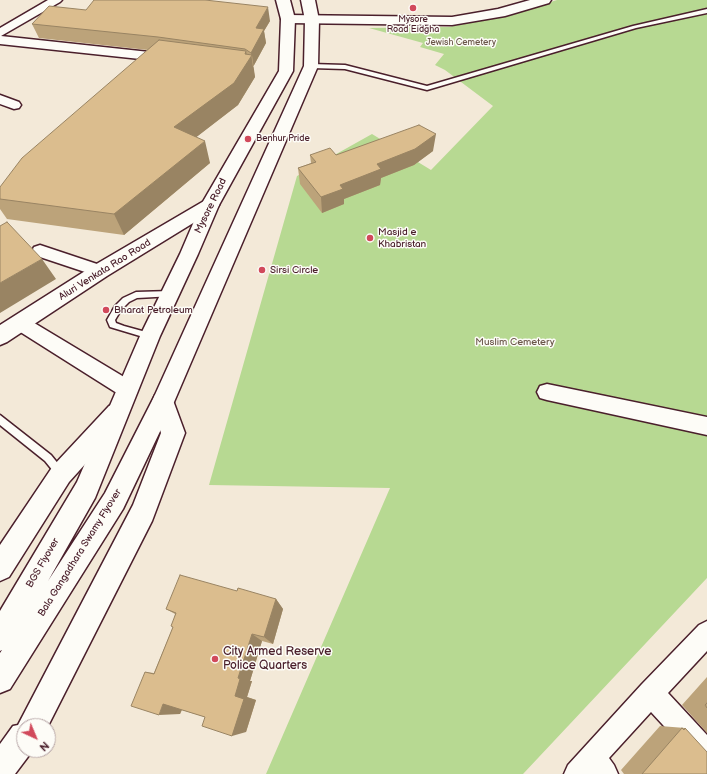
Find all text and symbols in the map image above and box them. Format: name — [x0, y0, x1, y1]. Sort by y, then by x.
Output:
marker: Mysore Road Eidgha — [408, 3, 418, 13]
place label: Mysore Road Eidgha — [387, 15, 439, 36]
park label: Jewish Cemetery — [426, 38, 496, 48]
marker: Benhur Pride — [243, 134, 253, 144]
place label: Benhur Pride — [256, 134, 310, 144]
street label: Mysore Road — [192, 176, 230, 236]
place label: Masjid e Khabristan — [378, 226, 426, 250]
marker: Masjid e Khabristan — [365, 233, 375, 243]
street label: Aluri Venkata Rao Road — [57, 237, 153, 303]
place label: Sirsi Circle — [270, 264, 318, 276]
marker: Sirsi Circle — [257, 265, 267, 275]
place label: Bharat Petroleum — [114, 304, 193, 316]
marker: Bharat Petroleum — [101, 305, 111, 315]
park label: Muslim Cemetery — [475, 336, 555, 348]
street label: Bala Gangadhara Swamy Flyover — [36, 487, 124, 619]
street label: BGS Flyover — [24, 536, 62, 590]
place label: City Armed Reserve Police Quarters — [223, 645, 331, 673]
marker: City Armed Reserve Police Quarters — [210, 654, 220, 664]
north arrow — [16, 718, 56, 758]
text: N — [37, 739, 51, 754]

